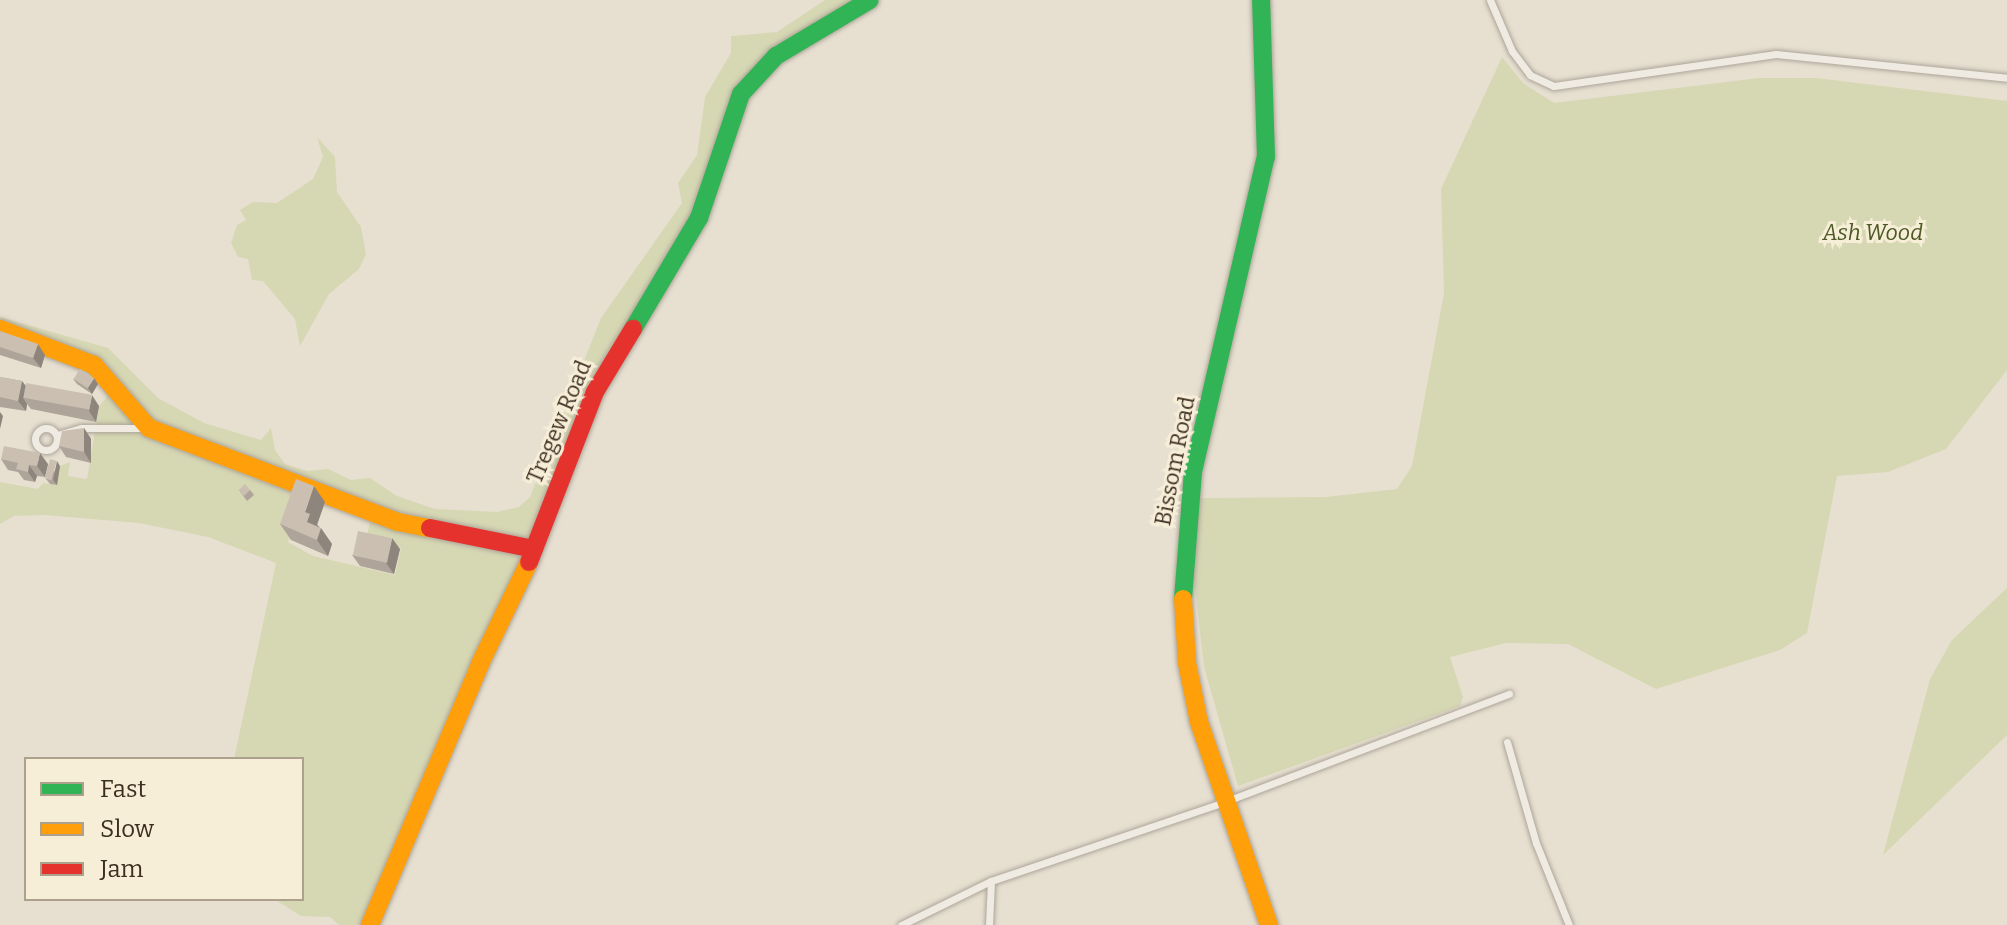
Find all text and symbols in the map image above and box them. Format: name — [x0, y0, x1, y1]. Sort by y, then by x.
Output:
park label: Ash Wood — [1823, 220, 1923, 246]
street label: Tregew Road — [521, 357, 597, 487]
street label: Bissom Road — [1150, 394, 1200, 528]
legend — [24, 757, 304, 901]
text: Fast — [100, 775, 146, 803]
text: Slow — [100, 815, 154, 843]
text: Jam — [100, 855, 143, 883]

